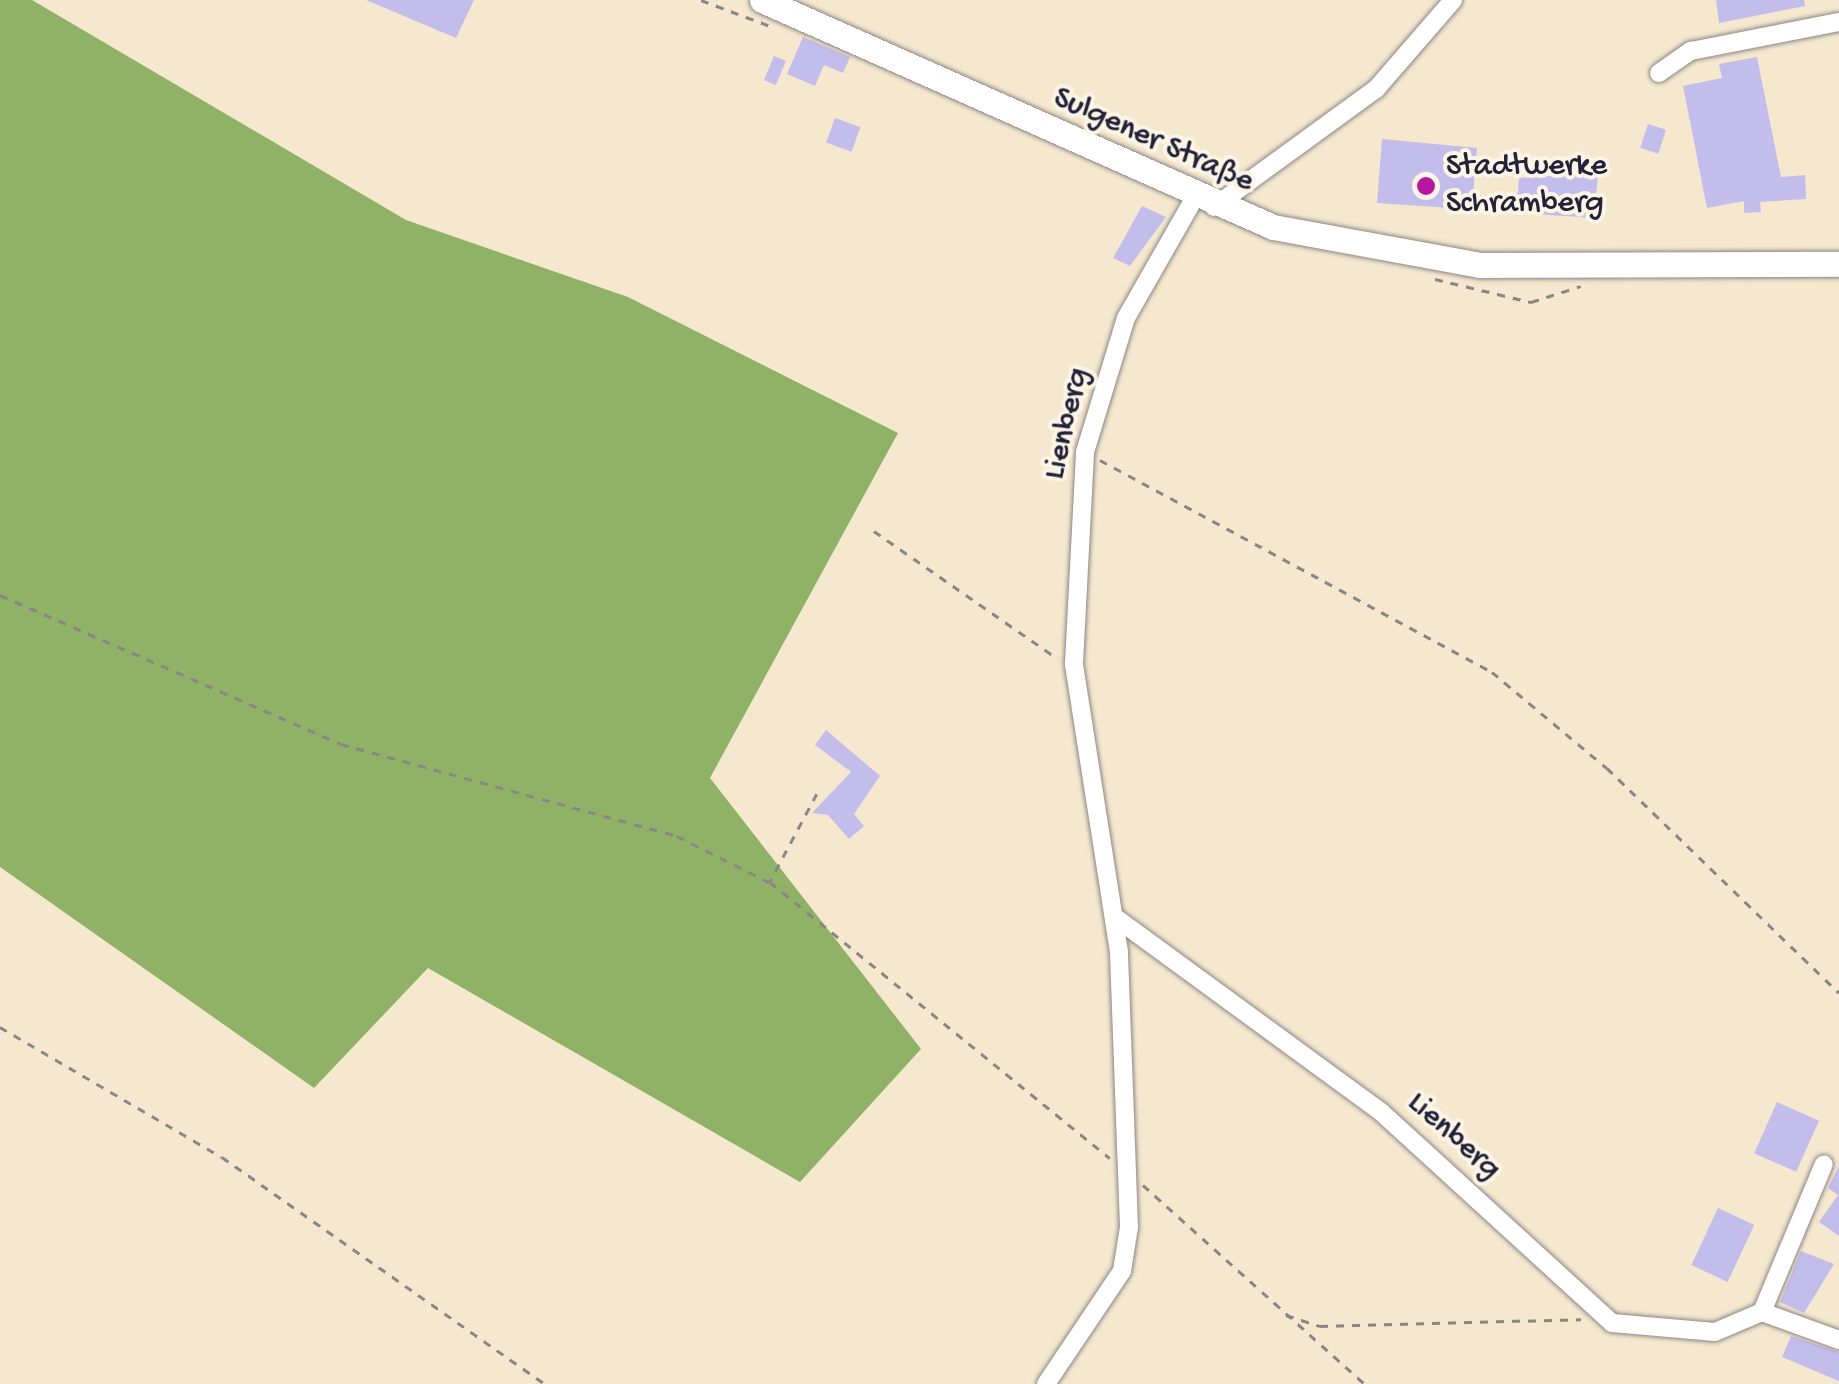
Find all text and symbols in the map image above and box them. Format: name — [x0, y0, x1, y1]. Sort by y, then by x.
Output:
street label: Sulgener Straße — [1047, 80, 1259, 202]
place label: Stadtwerke Schramberg — [1446, 149, 1607, 224]
marker: Stadtwerke Schramberg — [1415, 175, 1437, 197]
street label: Lienberg — [1037, 364, 1099, 484]
street label: Lienberg — [1398, 1085, 1508, 1189]

